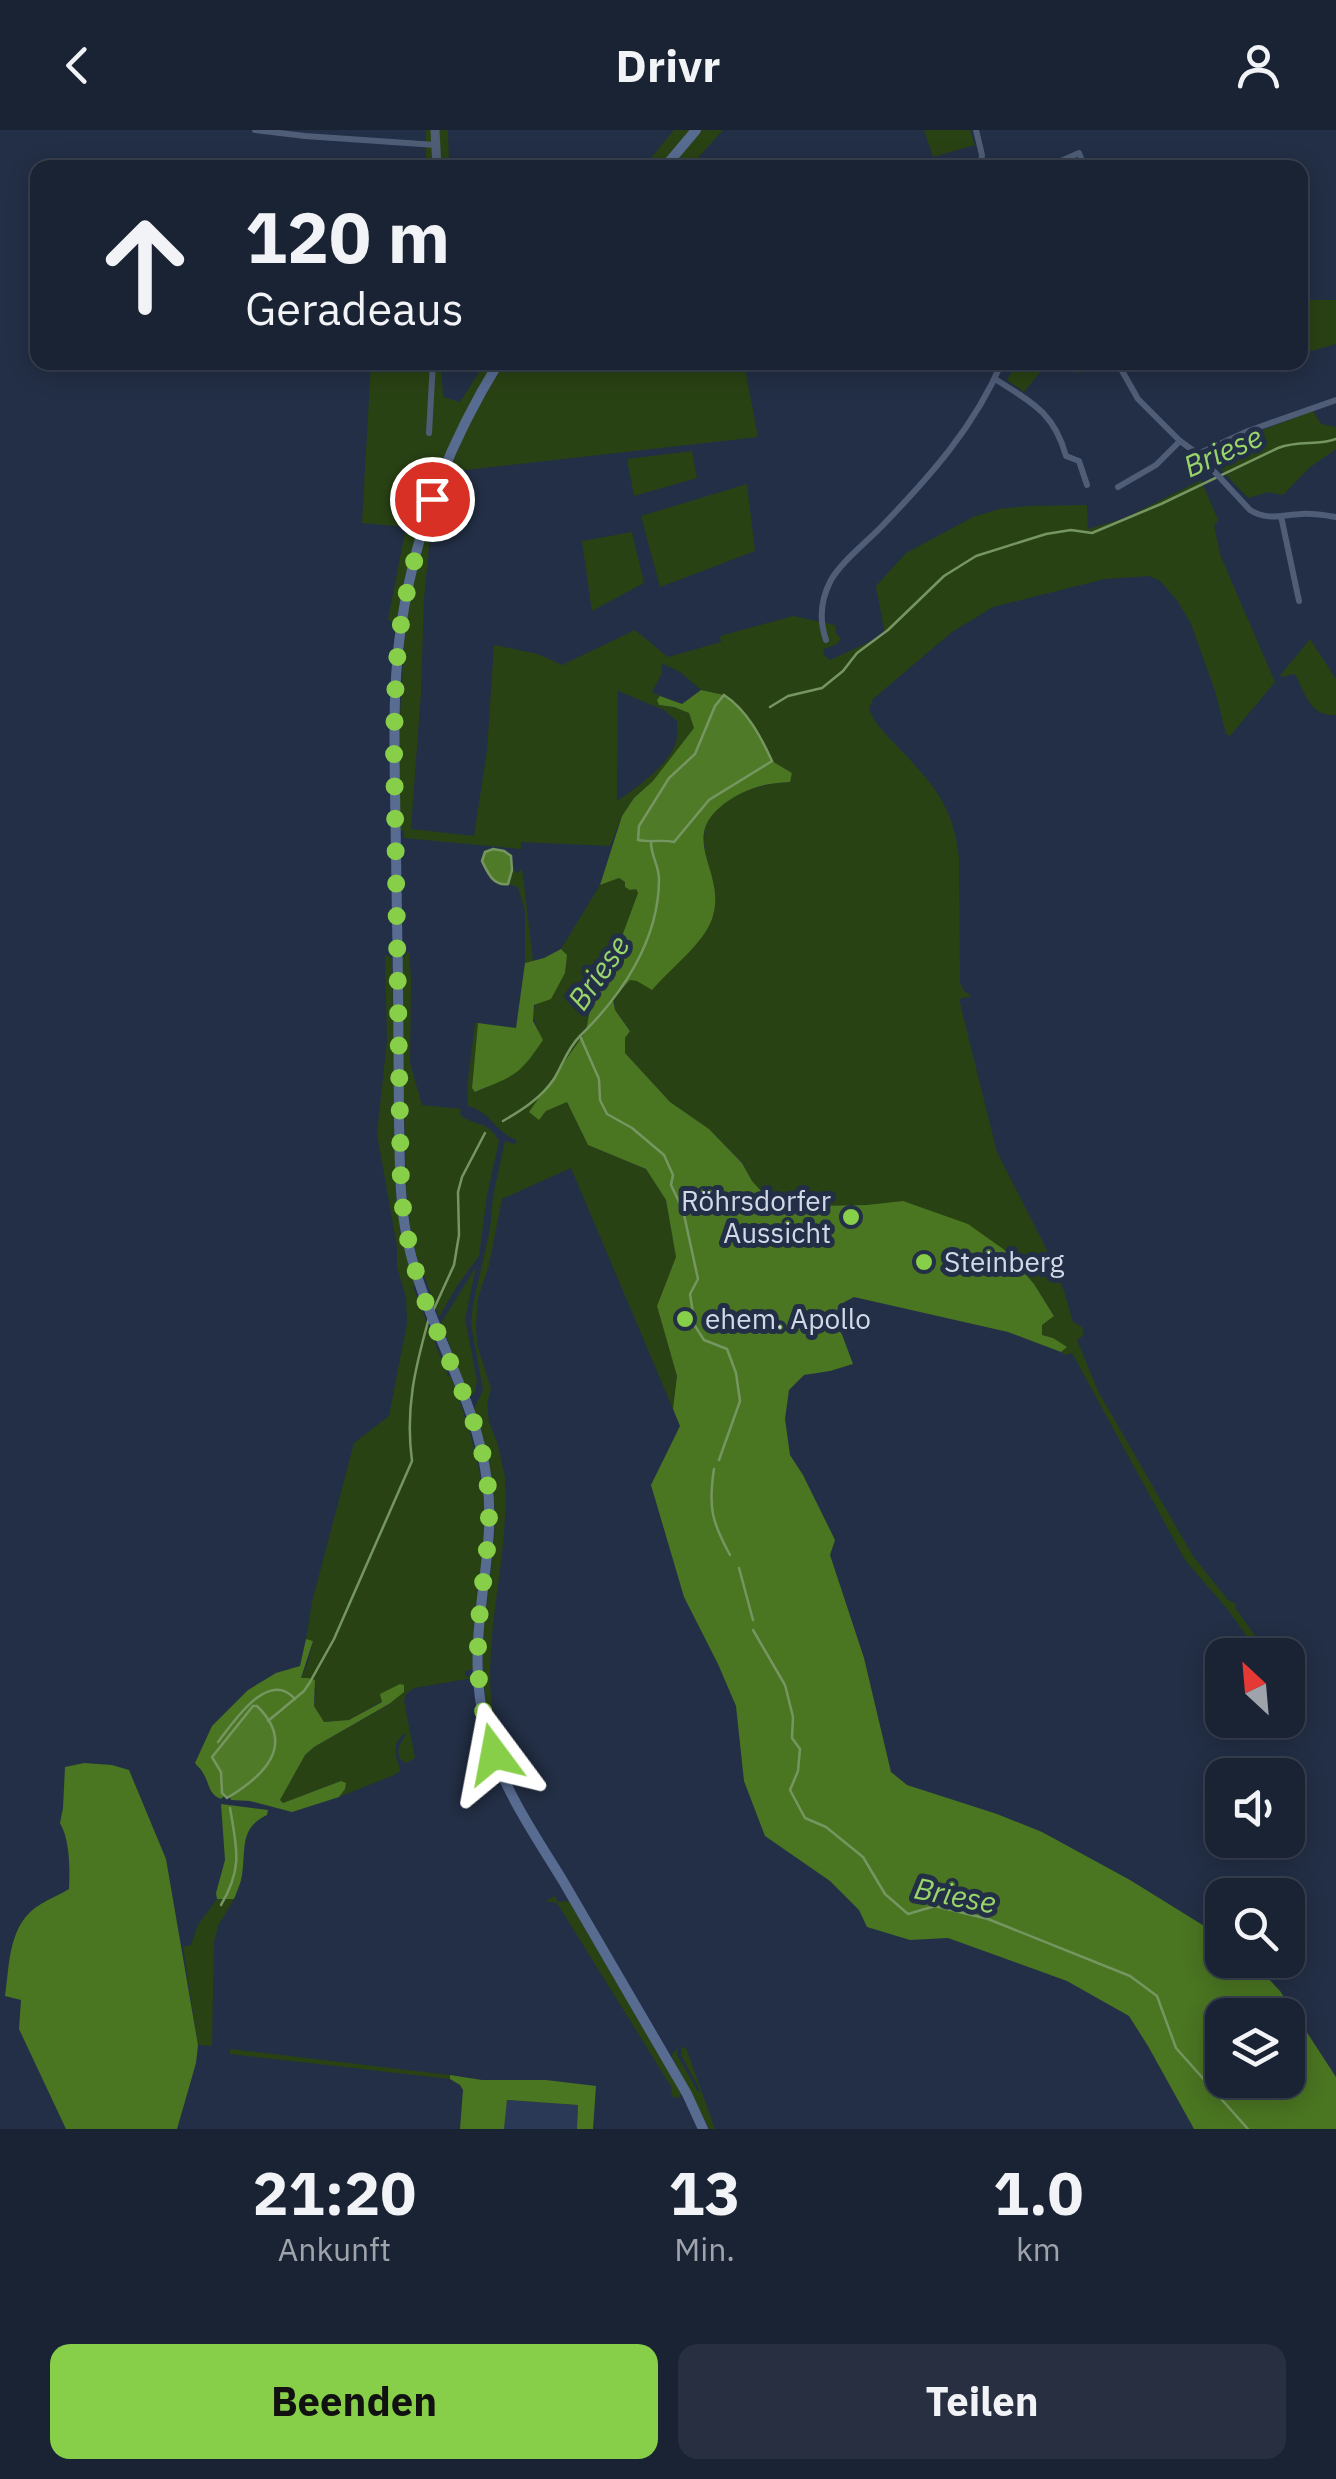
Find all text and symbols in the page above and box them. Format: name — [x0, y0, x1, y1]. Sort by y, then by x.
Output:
text: Drivr — [616, 36, 720, 94]
icon: back — [50, 38, 105, 93]
icon: person — [1231, 38, 1286, 93]
text: 120 m — [245, 191, 450, 282]
icon: ahead — [80, 200, 210, 330]
text: Geradeaus — [245, 279, 464, 337]
water label: Briese — [1177, 416, 1268, 485]
pin — [390, 457, 475, 542]
icon: arrive — [405, 472, 460, 527]
water label: Briese — [558, 927, 637, 1017]
place label: Röhrsdorfer Aussicht — [681, 1182, 831, 1251]
marker: Röhrsdorfer Aussicht — [840, 1206, 862, 1228]
place label: Steinberg — [944, 1243, 1065, 1280]
marker: Steinberg — [913, 1251, 935, 1273]
place label: ehem. Apollo — [705, 1300, 871, 1337]
marker: ehem. Apollo — [674, 1308, 696, 1330]
north arrow — [1205, 1638, 1305, 1738]
map controls — [1205, 1638, 1305, 2098]
position arrow — [442, 1702, 546, 1806]
button: sound — [1205, 1758, 1305, 1858]
water label: Briese — [911, 1868, 999, 1922]
button: search — [1205, 1878, 1305, 1978]
button: layers — [1205, 1998, 1305, 2098]
text: 21:20 — [252, 2153, 416, 2232]
text: 13 — [669, 2153, 741, 2232]
text: 1.0 — [993, 2153, 1084, 2232]
text: Ankunft — [278, 2228, 391, 2270]
text: Min. — [674, 2228, 735, 2270]
text: km — [1016, 2228, 1061, 2270]
button: Beenden — [50, 2344, 658, 2459]
button: Teilen — [678, 2344, 1286, 2459]

